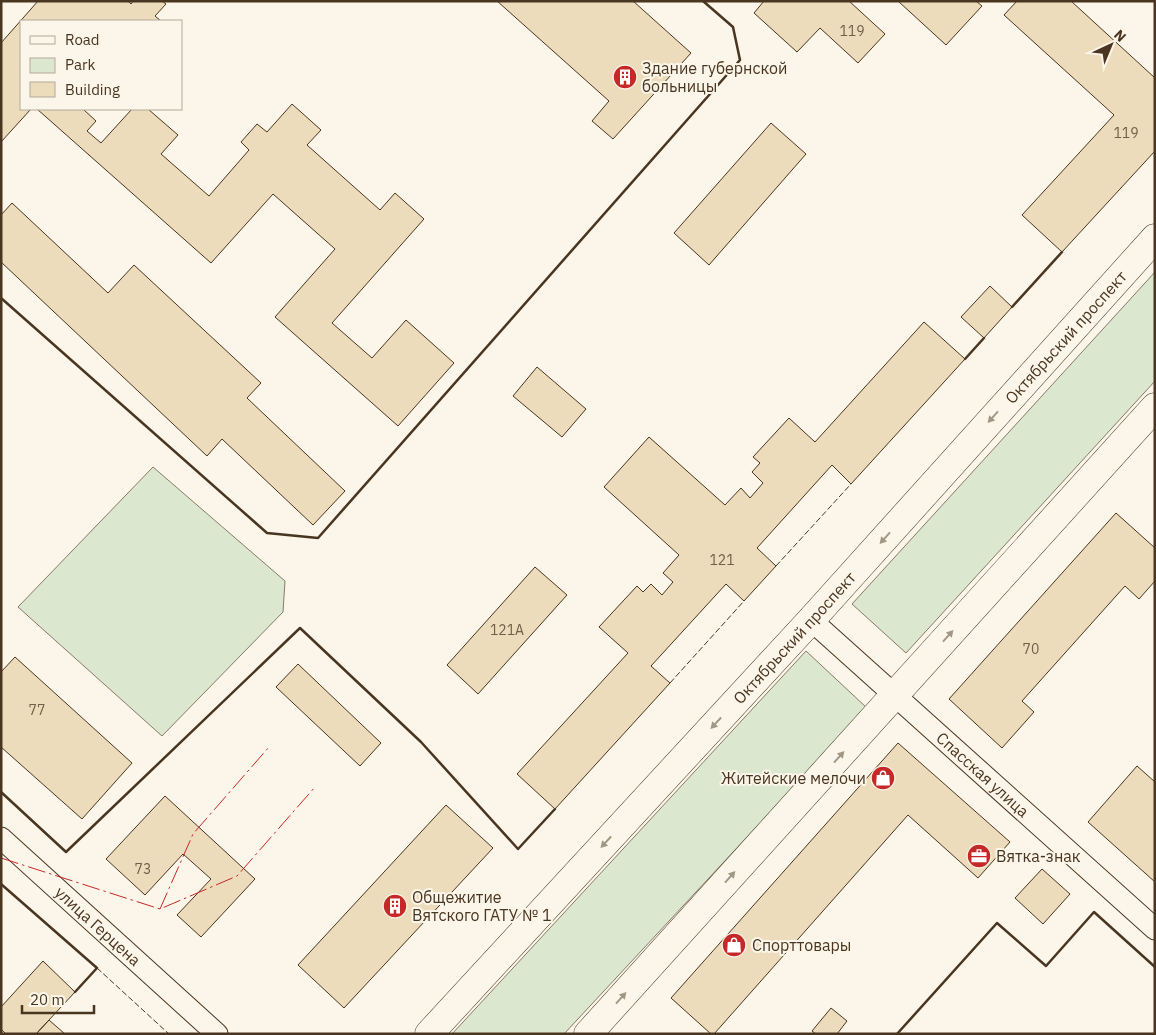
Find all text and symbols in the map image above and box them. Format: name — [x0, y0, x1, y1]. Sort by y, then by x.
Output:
legend — [20, 20, 182, 110]
north arrow — [1086, 20, 1136, 70]
house number: 119 — [839, 22, 865, 40]
text: N — [1110, 26, 1130, 46]
text: Road — [65, 30, 100, 49]
text: Park — [65, 55, 95, 74]
place label: Здание губернской больницы — [642, 58, 787, 96]
building icon: Здание губернской больницы — [612, 64, 638, 90]
text: Building — [65, 80, 120, 99]
house number: 119 — [1113, 124, 1139, 142]
street label: Октябрьский проспект — [1001, 266, 1131, 408]
one-way arrow — [987, 411, 999, 423]
one-way arrow — [879, 532, 891, 544]
house number: 121 — [709, 551, 735, 569]
street label: Октябрьский проспект — [729, 567, 860, 708]
house number: 121А — [490, 621, 524, 639]
one-way arrow — [942, 631, 954, 643]
house number: 70 — [1023, 640, 1039, 658]
house number: 77 — [29, 701, 45, 719]
one-way arrow — [710, 716, 722, 728]
street label: Спасская улица — [932, 728, 1034, 821]
one-way arrow — [833, 751, 845, 763]
shop icon: Житейские мелочи — [870, 765, 896, 791]
place label: Житейские мелочи — [721, 768, 866, 788]
one-way arrow — [600, 836, 612, 848]
office icon: Вятка-знак — [966, 843, 992, 869]
place label: Вятка-знак — [996, 846, 1081, 866]
house number: 73 — [135, 860, 151, 878]
one-way arrow — [724, 872, 736, 884]
street label: улица Герцена — [51, 882, 145, 970]
place label: Общежитие Вятского ГАТУ № 1 — [412, 887, 552, 925]
building icon: Общежитие Вятского ГАТУ № 1 — [382, 893, 408, 919]
shop icon: Спорттовары — [721, 932, 747, 958]
place label: Спорттовары — [752, 935, 851, 955]
scale bar — [22, 982, 95, 1014]
text: 20 m — [30, 990, 65, 1009]
one-way arrow — [615, 991, 626, 1004]

